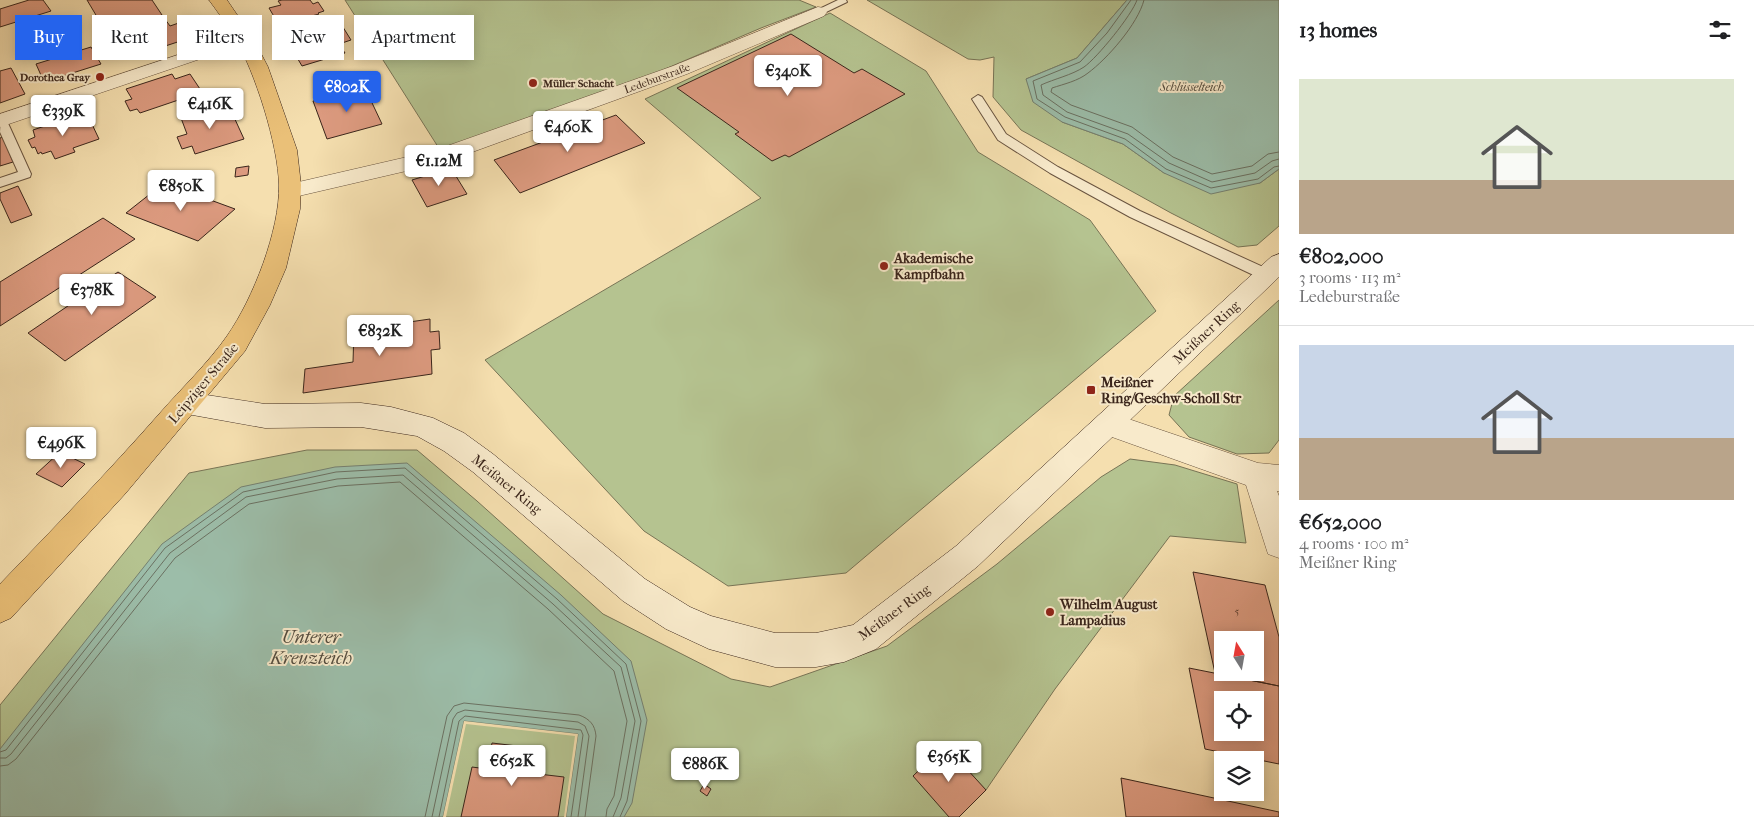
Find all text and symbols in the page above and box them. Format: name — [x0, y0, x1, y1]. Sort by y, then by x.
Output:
chip: Buy — [15, 15, 82, 60]
chip: Rent — [92, 15, 167, 60]
chip: Filters — [177, 15, 262, 60]
chip: New — [272, 15, 344, 60]
chip: Apartment — [354, 15, 474, 60]
icon: filters — [1706, 16, 1734, 44]
text: 13 homes — [1299, 18, 1377, 42]
pin: €340K — [753, 54, 823, 97]
street label: Ledeburstraße — [622, 60, 693, 96]
text: €340K — [765, 61, 811, 80]
pin: €802K — [312, 70, 382, 113]
place label: Dorothea Gray — [19, 71, 91, 84]
marker: Dorothea Gray — [94, 71, 106, 83]
text: €802K — [324, 77, 370, 96]
marker: Müller Schacht — [527, 77, 539, 89]
place label: Müller Schacht — [542, 77, 615, 90]
water label: Schlüsselteich — [1159, 80, 1224, 94]
pin: €416K — [175, 88, 245, 130]
pin: €339K — [28, 94, 98, 137]
text: €416K — [188, 94, 232, 113]
text: €339K — [42, 101, 84, 120]
pin: €460K — [533, 110, 603, 153]
icon: home — [1472, 112, 1562, 202]
text: €460K — [544, 117, 592, 136]
pin: €1.12M — [398, 144, 480, 187]
text: €1.12M — [416, 151, 462, 170]
pin: €850K — [146, 170, 216, 212]
text: €850K — [159, 176, 203, 195]
text: €802,000 — [1299, 244, 1384, 268]
place label: Akademische Kampfbahn — [893, 250, 973, 283]
marker: Akademische Kampfbahn — [878, 260, 890, 272]
text: 3 rooms · 113 m² — [1299, 268, 1400, 287]
pin: €378K — [57, 274, 127, 316]
text: €378K — [70, 280, 114, 299]
text: Ledeburstraße — [1299, 287, 1400, 306]
street label: Meißner Ring — [1169, 297, 1244, 368]
pin: €832K — [345, 314, 415, 357]
text: €832K — [358, 321, 402, 340]
street label: Leipziger Straße — [165, 339, 242, 427]
place label: Meißner Ring/Geschw-Scholl Str — [1100, 374, 1242, 407]
icon: home — [1472, 377, 1562, 467]
marker: Meißner Ring/Geschw-Scholl Str — [1085, 384, 1097, 396]
pin: €496K — [26, 426, 96, 469]
text: €496K — [37, 433, 85, 452]
street label: Meißner Ring — [468, 451, 546, 518]
text: €652,000 — [1299, 510, 1382, 534]
text: 4 rooms · 100 m² — [1299, 534, 1409, 553]
text: Meißner Ring — [1299, 553, 1396, 572]
street label: Meißner Ring — [855, 580, 934, 644]
place label: Wilhelm August Lampadius — [1059, 596, 1159, 629]
house number: 5 — [1235, 605, 1240, 618]
marker: Wilhelm August Lampadius — [1044, 606, 1056, 618]
water label: Unterer Kreuzteich — [268, 627, 352, 669]
north arrow — [1214, 631, 1264, 681]
map controls — [1214, 631, 1264, 801]
button: locate — [1214, 691, 1264, 741]
pin: €365K — [914, 740, 984, 783]
pin: €652K — [477, 744, 547, 787]
text: €365K — [927, 747, 971, 766]
pin: €886K — [670, 748, 740, 790]
text: €652K — [490, 751, 534, 770]
button: layers — [1214, 751, 1264, 801]
text: €886K — [682, 754, 728, 773]

